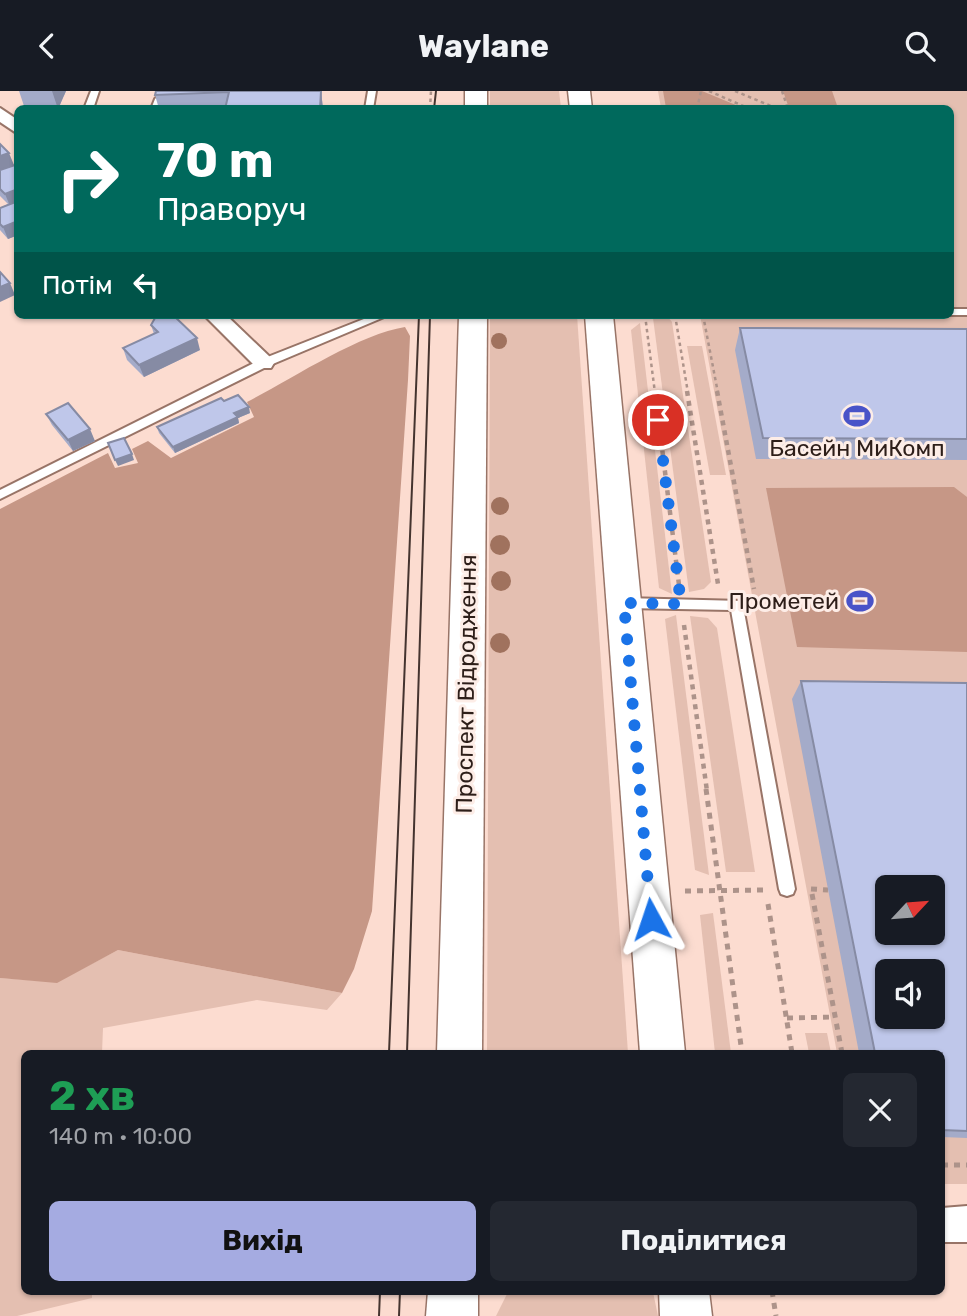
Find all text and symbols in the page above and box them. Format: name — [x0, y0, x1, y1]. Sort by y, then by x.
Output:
icon: back — [28, 27, 66, 65]
text: Waylane — [418, 27, 549, 65]
icon: search — [901, 27, 939, 65]
text: 70 m — [157, 131, 274, 189]
icon: right — [42, 133, 133, 224]
text: Праворуч — [157, 190, 306, 228]
icon: left — [127, 266, 165, 304]
text: Потім — [42, 270, 113, 301]
pin — [628, 390, 688, 450]
icon: arrive — [639, 401, 677, 439]
sports icon: Басейн МиКомп — [842, 401, 872, 431]
place label: Басейн МиКомп — [769, 434, 945, 462]
street label: Проспект Відродження — [450, 554, 482, 814]
sports icon: Прометей — [845, 586, 875, 616]
place label: Прометей — [728, 587, 839, 615]
north arrow — [875, 875, 945, 945]
map controls — [875, 875, 945, 1029]
position arrow — [614, 882, 688, 956]
button: sound — [875, 959, 945, 1029]
text: 2 хв — [49, 1071, 135, 1121]
button: close — [843, 1073, 917, 1147]
text: 140 m · 10:00 — [49, 1122, 192, 1150]
button: Вихід — [49, 1201, 476, 1281]
button: Поділитися — [490, 1201, 917, 1281]

